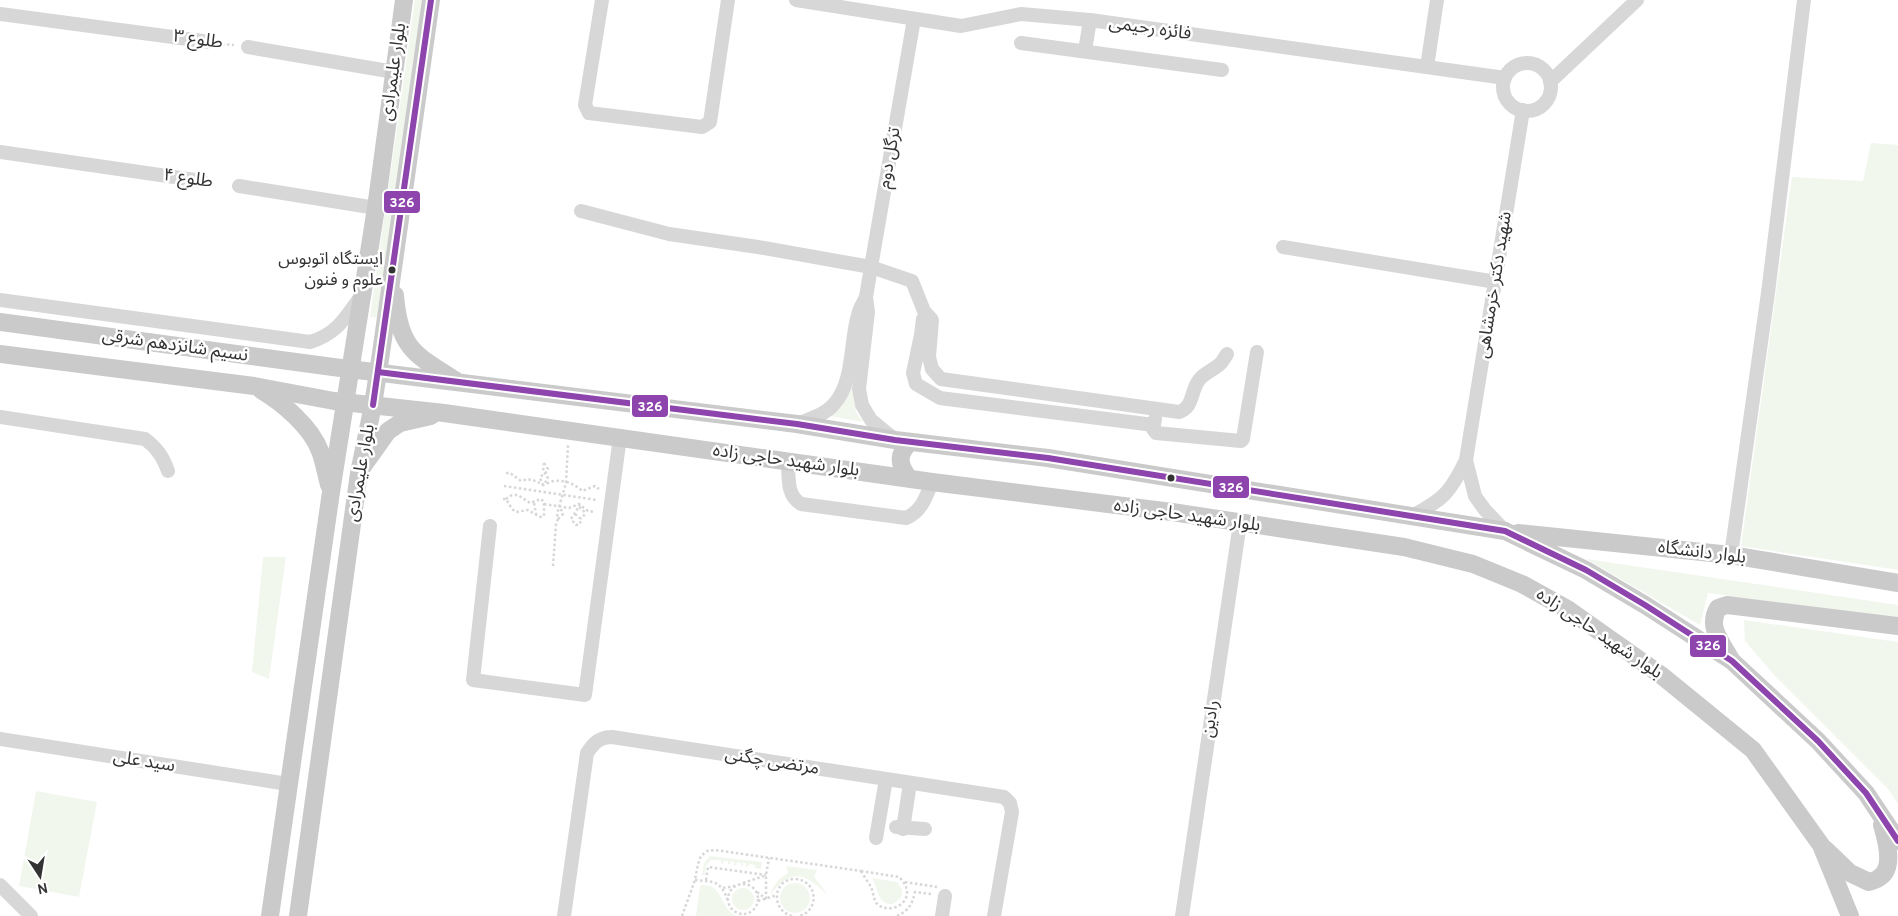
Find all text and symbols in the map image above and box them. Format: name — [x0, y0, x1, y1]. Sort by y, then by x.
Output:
street label: فائزه رحیمی — [1107, 12, 1193, 46]
street label: بلوار علیمرادی — [376, 22, 412, 122]
street label: طلوع ۳ — [172, 25, 224, 56]
street label: ترگل دوم — [873, 126, 908, 191]
street label: طلوع ۴ — [162, 164, 214, 195]
line badge: 326 — [383, 190, 421, 214]
text: 326 — [389, 195, 415, 212]
street label: شهید دکتر خرمشاهی — [1472, 210, 1518, 360]
place label: ایستگاه اتوبوس علوم و فنون — [278, 249, 383, 292]
marker: ایستگاه اتوبوس علوم و فنون — [387, 265, 397, 275]
street label: نسیم شانزدهم شرقی — [100, 324, 250, 368]
line badge: 326 — [631, 394, 669, 418]
text: 326 — [637, 399, 663, 416]
street label: بلوار علیمرادی — [341, 422, 381, 524]
street label: بلوار شهید حاجی زاده — [711, 439, 861, 483]
unlabelled marker — [1166, 473, 1176, 483]
line badge: 326 — [1212, 475, 1250, 499]
text: 326 — [1218, 480, 1244, 497]
street label: بلوار شهید حاجی زاده — [1112, 494, 1262, 538]
street label: بلوار دانشگاه — [1657, 536, 1747, 570]
street label: بلوار شهید حاجی زاده — [1531, 583, 1667, 685]
line badge: 326 — [1689, 634, 1727, 658]
text: 326 — [1695, 638, 1721, 655]
street label: رادین — [1197, 699, 1225, 739]
street label: مرتضی چگنی — [723, 743, 821, 781]
street label: سید علی — [111, 746, 177, 778]
north arrow — [15, 851, 65, 901]
text: N — [36, 878, 49, 897]

